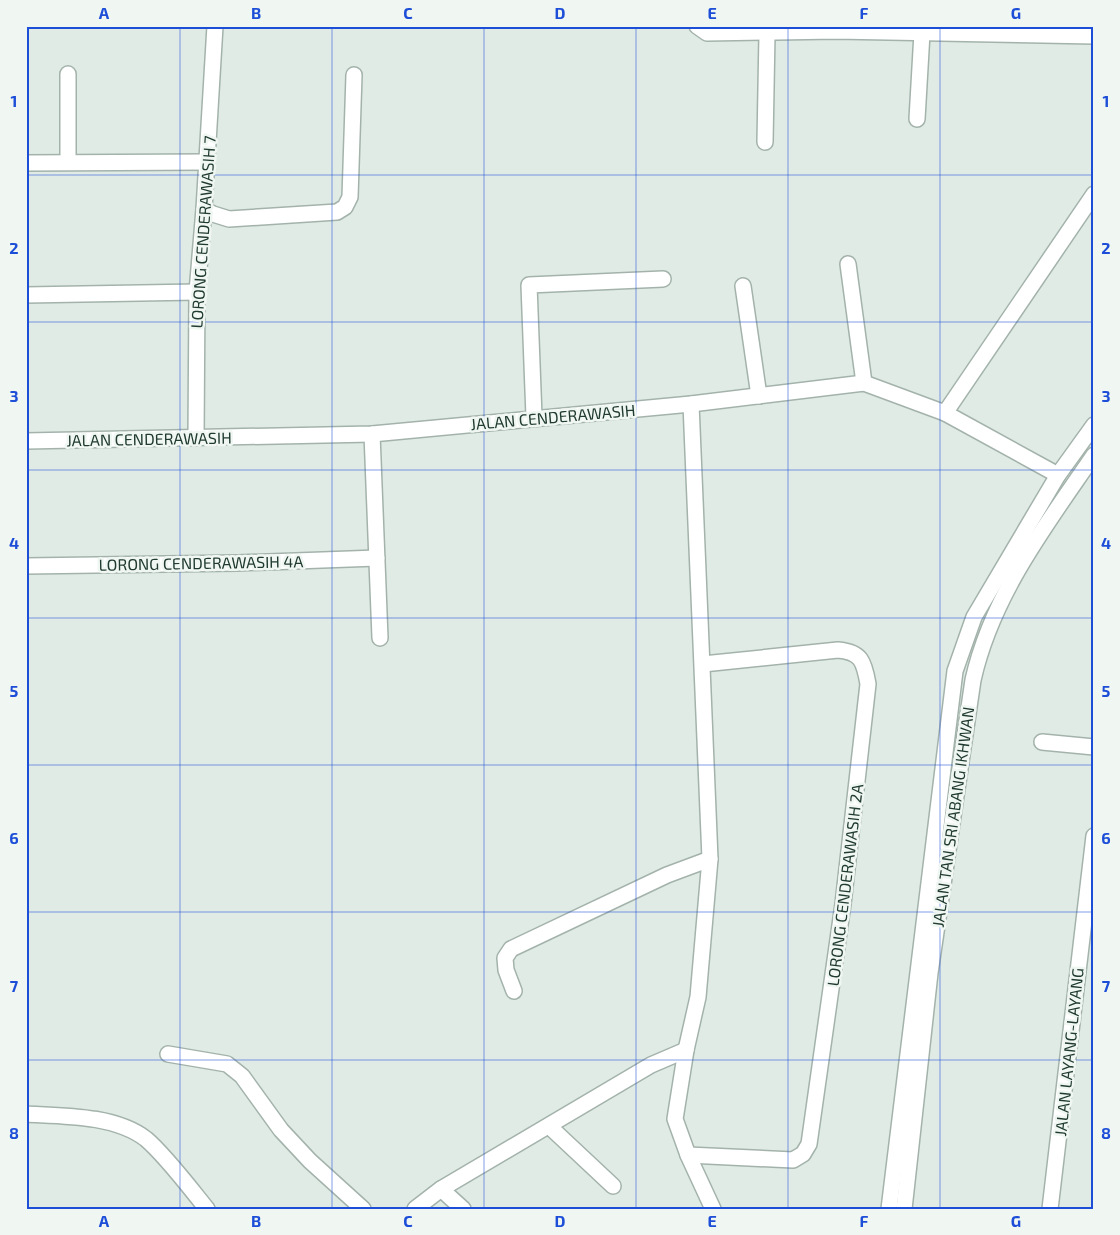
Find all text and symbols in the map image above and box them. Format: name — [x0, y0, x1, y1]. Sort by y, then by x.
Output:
text: A — [99, 3, 110, 22]
text: B — [251, 3, 261, 22]
text: C — [403, 3, 413, 22]
text: D — [555, 3, 566, 22]
text: E — [707, 3, 717, 22]
text: F — [860, 3, 869, 22]
text: G — [1011, 3, 1021, 22]
text: 1 — [11, 91, 17, 110]
text: 1 — [1103, 91, 1109, 110]
street label: LORONG CENDERAWASIH 7 — [186, 135, 219, 329]
text: 2 — [9, 238, 19, 257]
text: 2 — [1101, 238, 1111, 257]
text: 3 — [9, 386, 19, 405]
text: 3 — [1101, 386, 1111, 405]
street label: JALAN CENDERAWASIH — [470, 400, 636, 433]
street label: JALAN CENDERAWASIH — [66, 428, 232, 449]
text: 4 — [9, 533, 19, 552]
text: 4 — [1101, 533, 1111, 552]
street label: LORONG CENDERAWASIH 4A — [99, 551, 303, 574]
text: 5 — [10, 681, 19, 700]
text: 5 — [1102, 681, 1111, 700]
street label: JALAN TAN SRI ABANG IKHWAN — [928, 705, 977, 928]
street label: LORONG CENDERAWASIH 2A — [823, 783, 866, 987]
text: 6 — [9, 828, 19, 847]
text: 6 — [1101, 828, 1111, 847]
street label: JALAN LAYANG-LAYANG — [1050, 967, 1087, 1137]
text: 7 — [10, 976, 19, 995]
text: 7 — [1102, 976, 1111, 995]
text: 8 — [9, 1123, 19, 1142]
text: 8 — [1101, 1123, 1111, 1142]
text: A — [99, 1211, 110, 1230]
text: B — [251, 1211, 261, 1230]
text: C — [403, 1211, 413, 1230]
text: D — [555, 1211, 566, 1230]
text: E — [707, 1211, 717, 1230]
text: F — [860, 1211, 869, 1230]
text: G — [1011, 1211, 1021, 1230]

